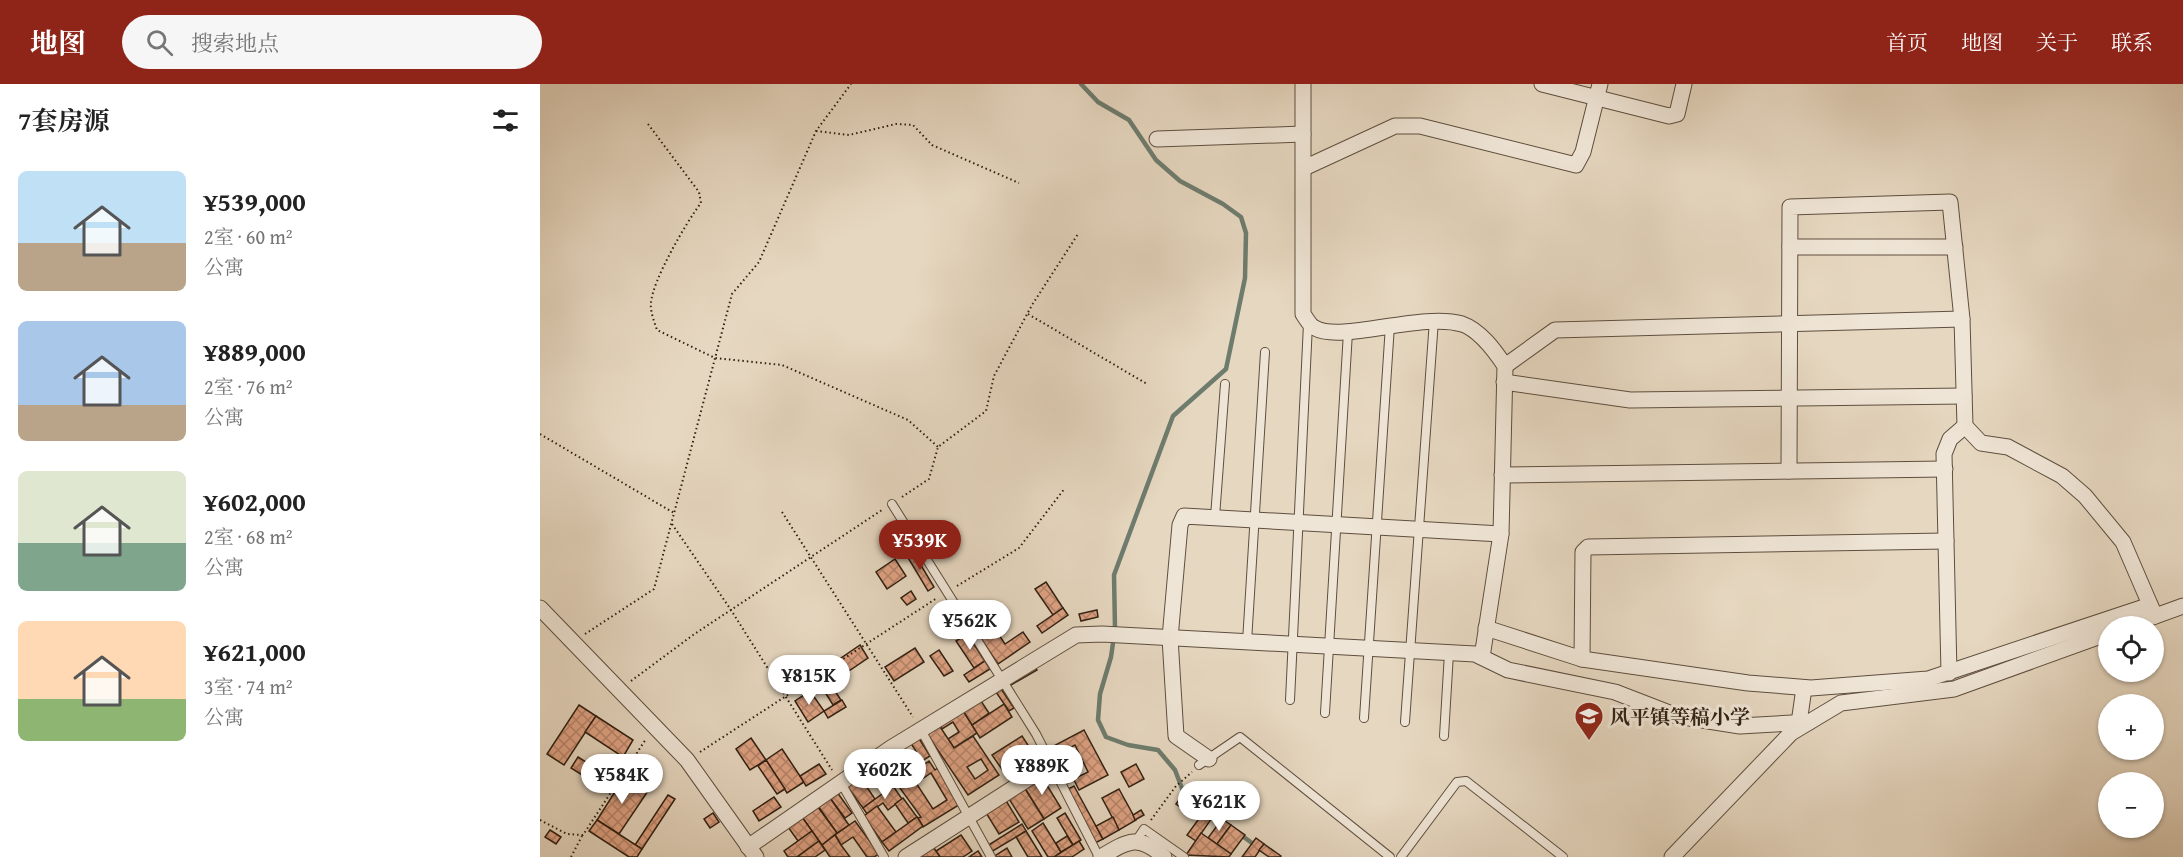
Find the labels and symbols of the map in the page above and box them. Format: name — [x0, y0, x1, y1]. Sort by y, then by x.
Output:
pin: ¥539K — [878, 520, 962, 571]
pin: ¥562K — [928, 600, 1012, 651]
pin: ¥815K — [767, 655, 851, 706]
school or university icon: 风平镇等稿小学 — [1573, 700, 1605, 742]
place label: 风平镇等稿小学 — [1610, 702, 1750, 731]
pin: ¥889K — [1000, 745, 1084, 796]
pin: ¥602K — [843, 749, 927, 800]
pin: ¥584K — [580, 754, 664, 805]
pin: ¥621K — [1177, 781, 1261, 832]

